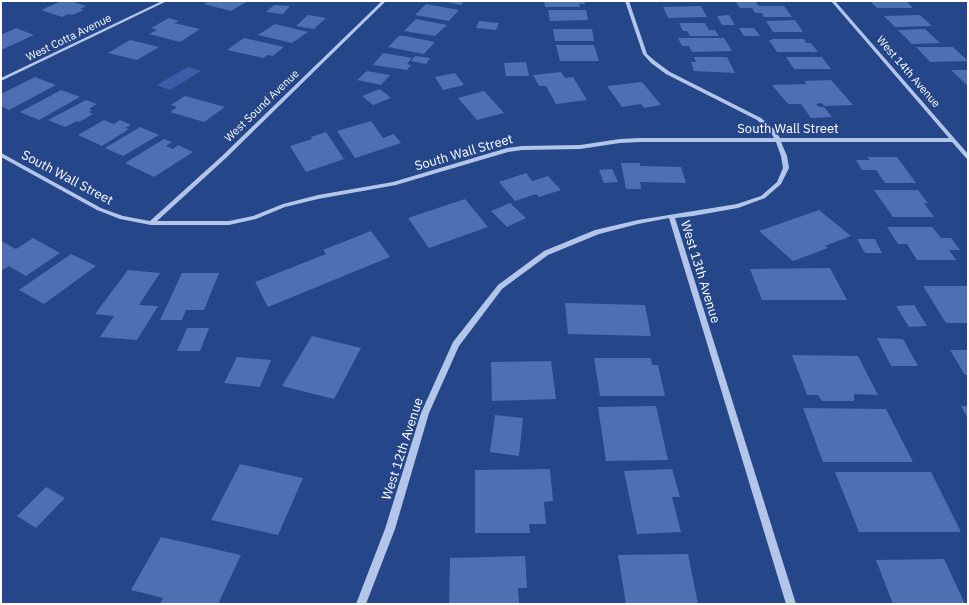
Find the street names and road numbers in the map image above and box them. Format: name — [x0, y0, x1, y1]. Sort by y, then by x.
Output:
street label: West Cotta Avenue — [24, 12, 114, 64]
street label: West 14th Avenue — [873, 34, 943, 110]
street label: West Sound Avenue — [222, 67, 302, 145]
street label: South Wall Street — [737, 121, 839, 137]
street label: South Wall Street — [413, 132, 515, 174]
street label: South Wall Street — [19, 147, 115, 209]
street label: West 13th Avenue — [677, 219, 723, 325]
street label: West 12th Avenue — [379, 396, 427, 502]

